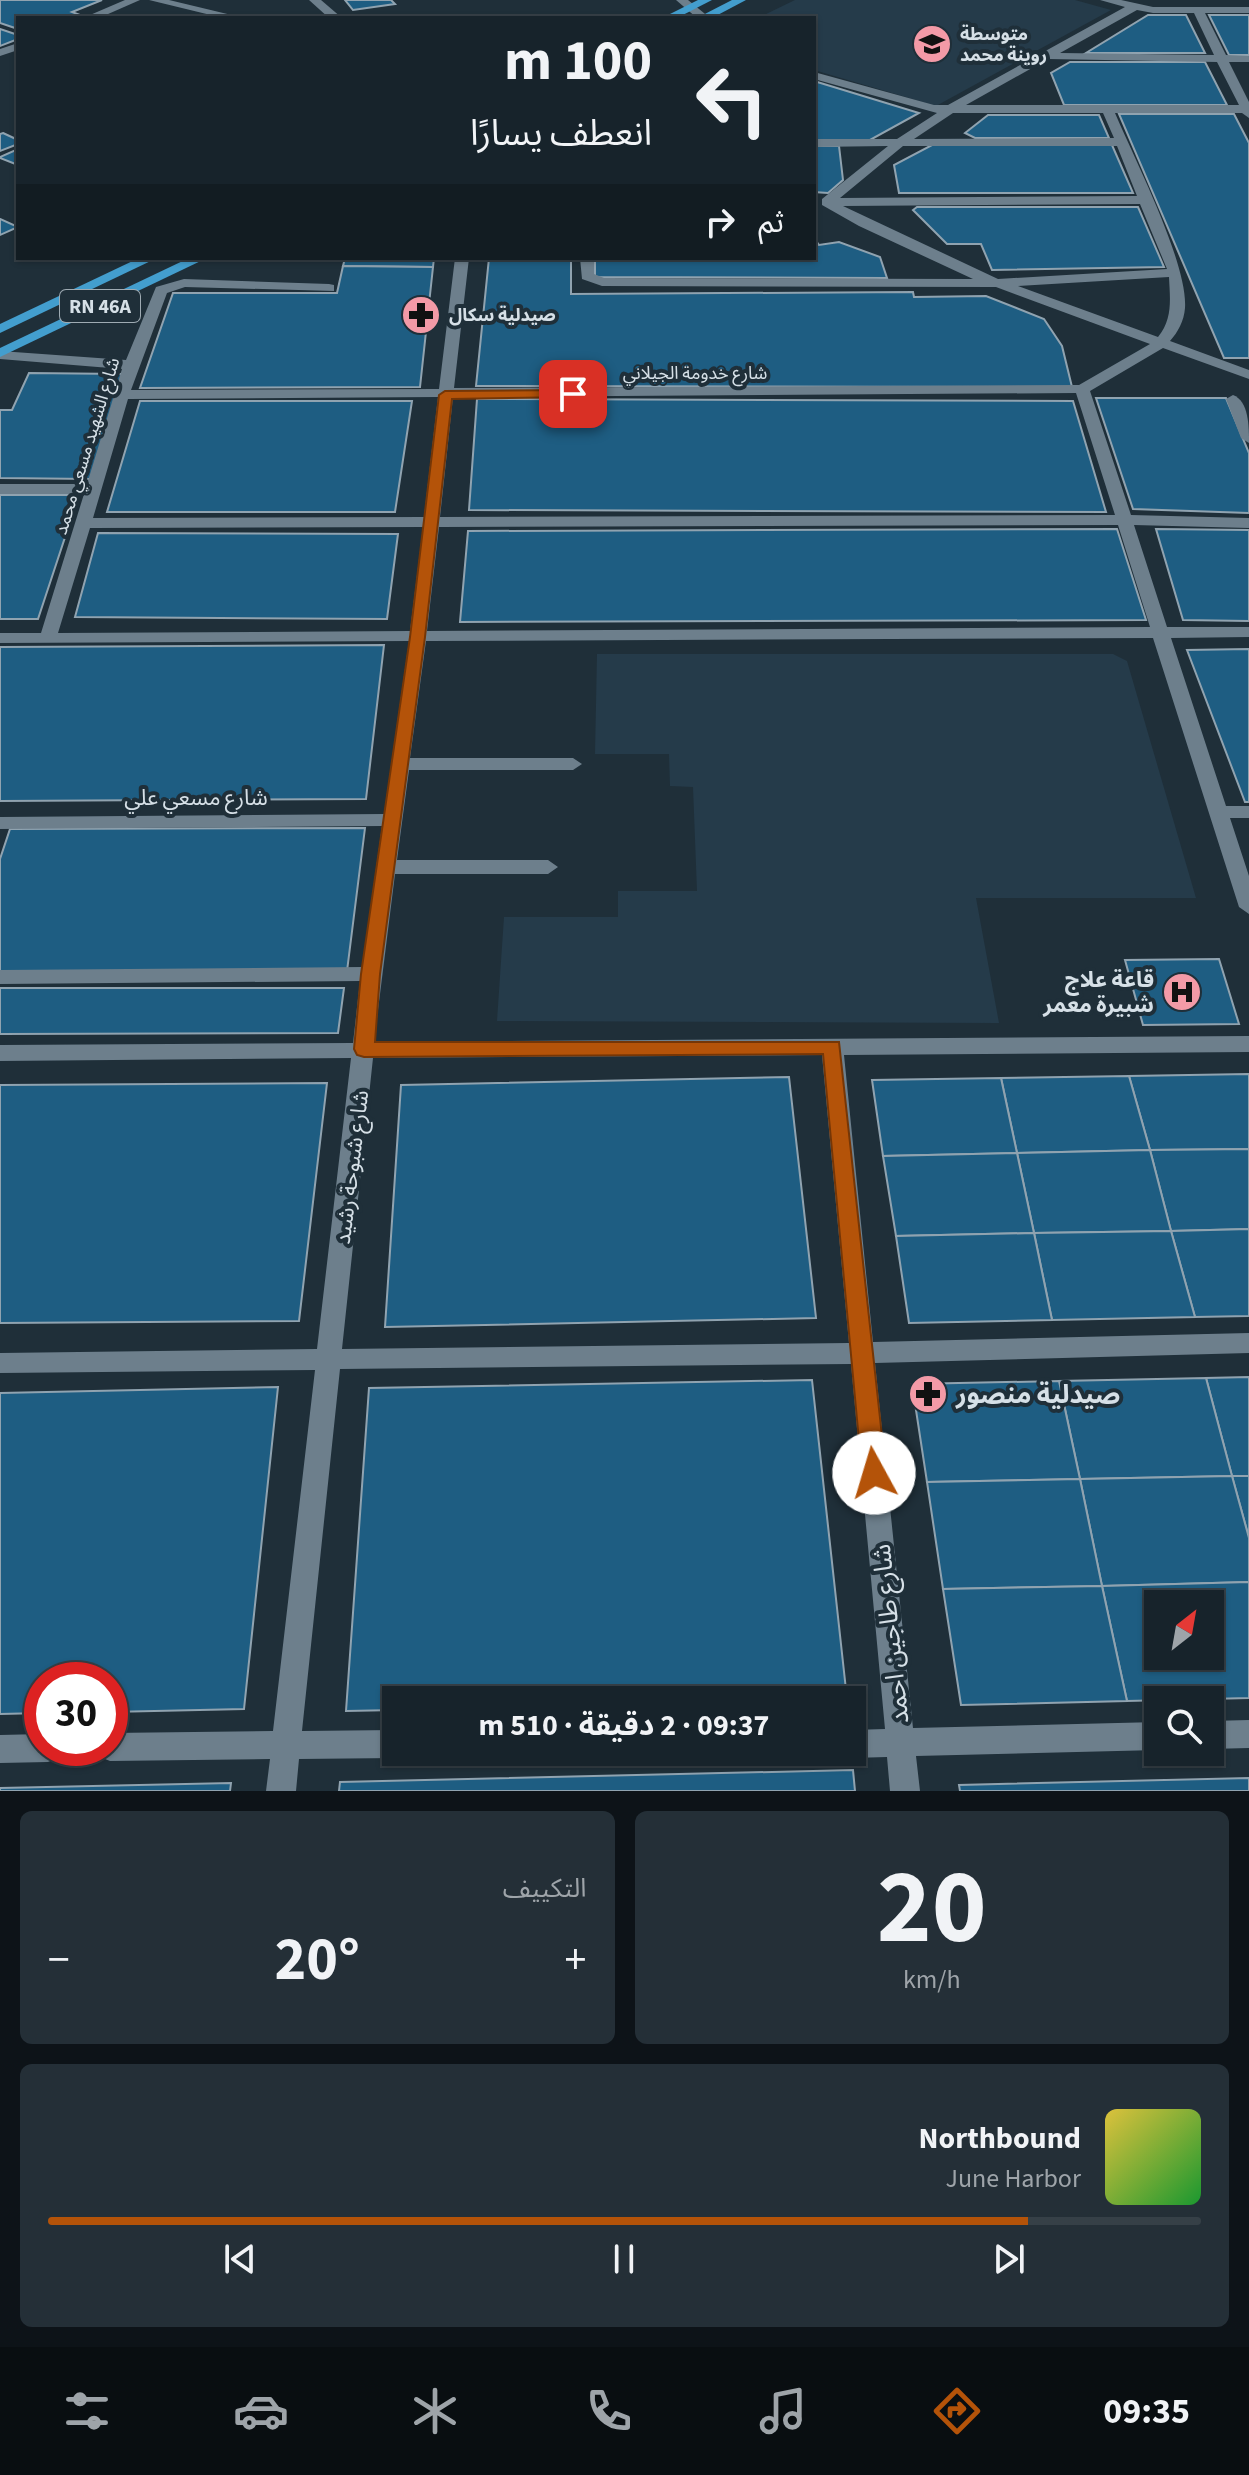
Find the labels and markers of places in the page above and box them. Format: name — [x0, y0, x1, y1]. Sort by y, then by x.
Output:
place label: متوسطة روينة محمد — [960, 22, 1047, 68]
school or university icon: متوسطة روينة محمد — [911, 23, 953, 65]
pharmacy icon: صيدلية سكال — [400, 294, 442, 336]
place label: صيدلية سكال — [449, 303, 556, 328]
pin — [539, 360, 607, 428]
place label: قاعة علاج شبيرة معمر — [1042, 964, 1154, 1021]
hospital icon: قاعة علاج شبيرة معمر — [1161, 971, 1203, 1013]
pharmacy icon: صيدلية منصور — [907, 1373, 949, 1415]
place label: صيدلية منصور — [955, 1376, 1120, 1413]

